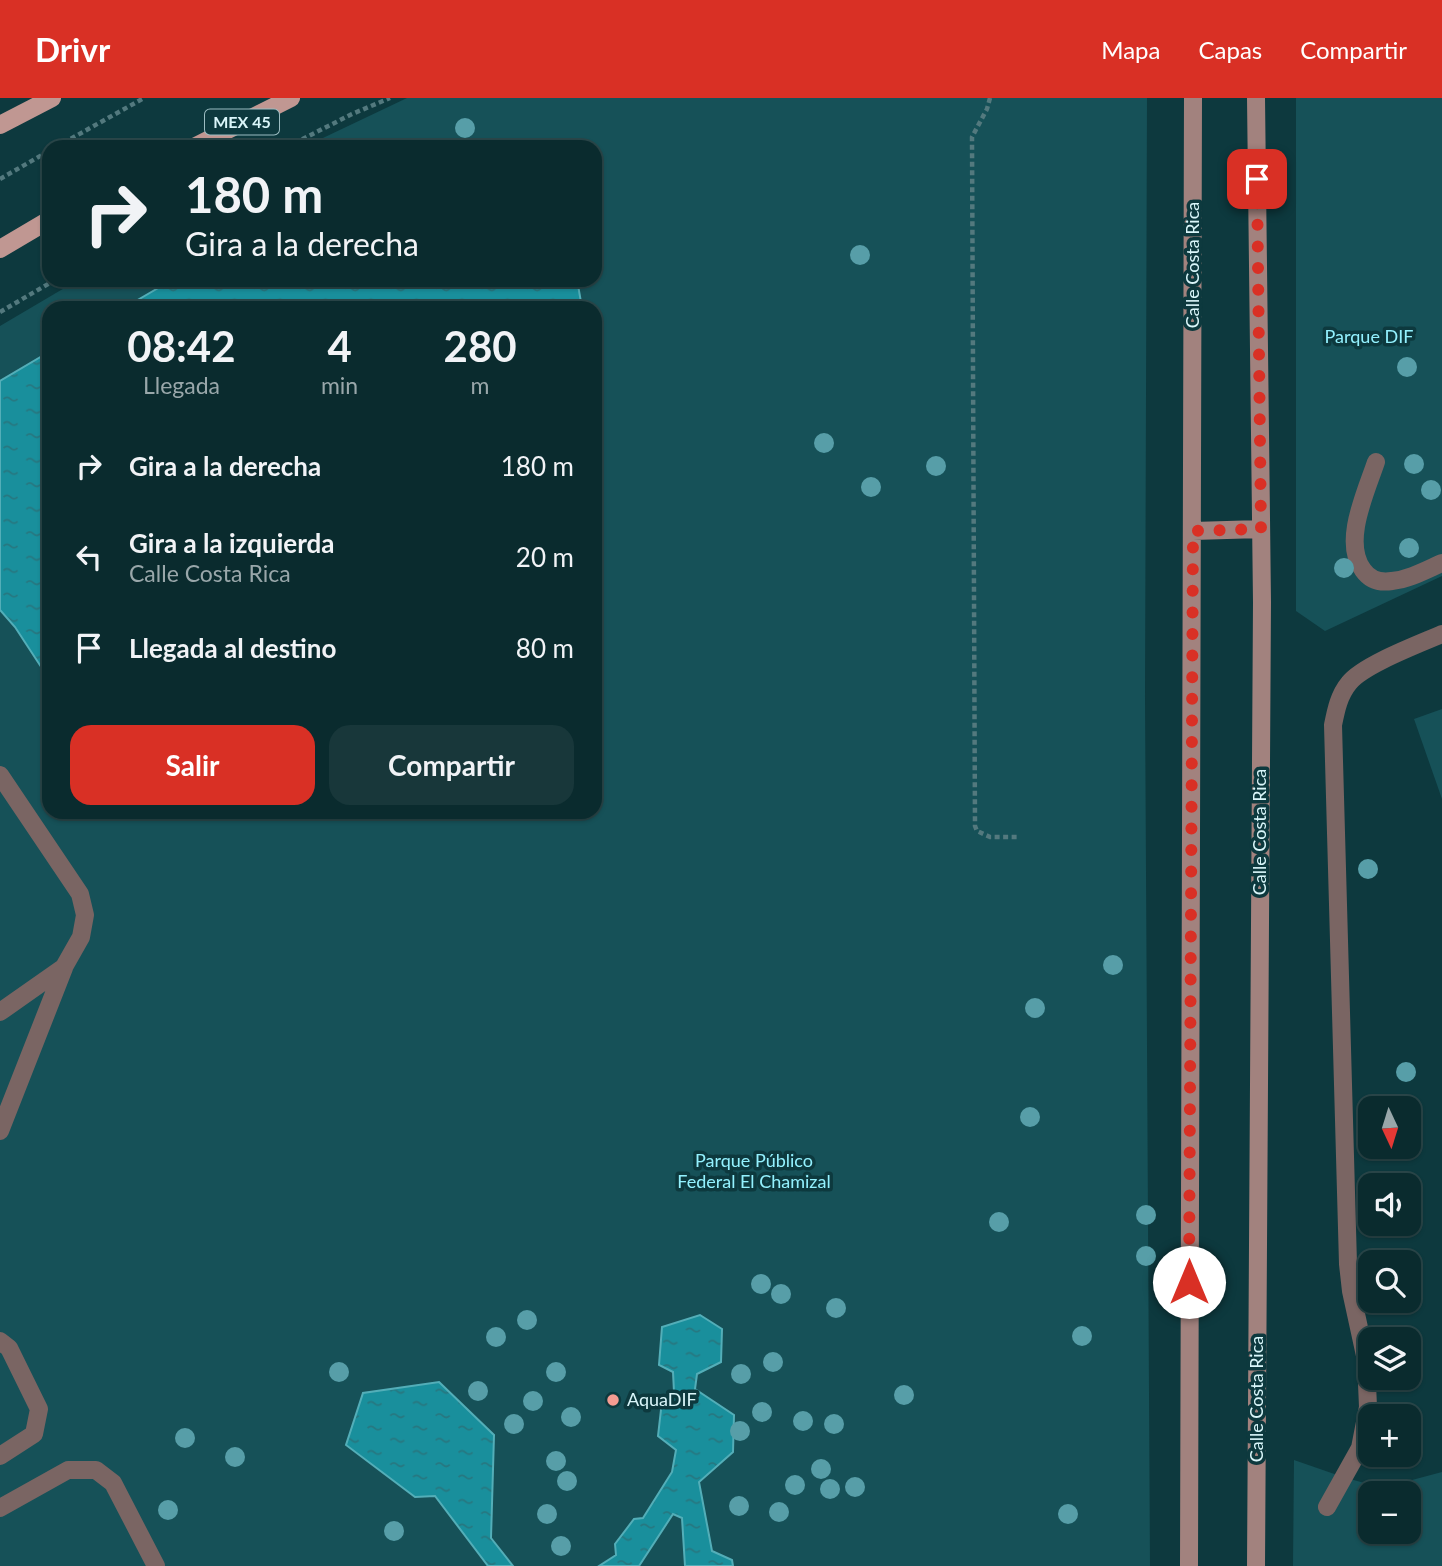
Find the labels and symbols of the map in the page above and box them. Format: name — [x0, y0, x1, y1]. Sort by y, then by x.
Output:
road number: MEX 45 — [205, 110, 279, 134]
pin — [1227, 149, 1287, 209]
street label: Calle Costa Rica — [1181, 202, 1203, 328]
park label: Parque DIF — [1325, 325, 1413, 347]
street label: Calle Costa Rica — [1248, 769, 1270, 895]
north arrow — [1358, 1096, 1421, 1158]
park label: Parque Público Federal El Chamizal — [677, 1149, 831, 1192]
position arrow — [1152, 1245, 1226, 1319]
street label: Calle Costa Rica — [1245, 1336, 1267, 1462]
place label: AquaDIF — [627, 1388, 697, 1410]
marker: AquaDIF — [605, 1392, 621, 1408]

